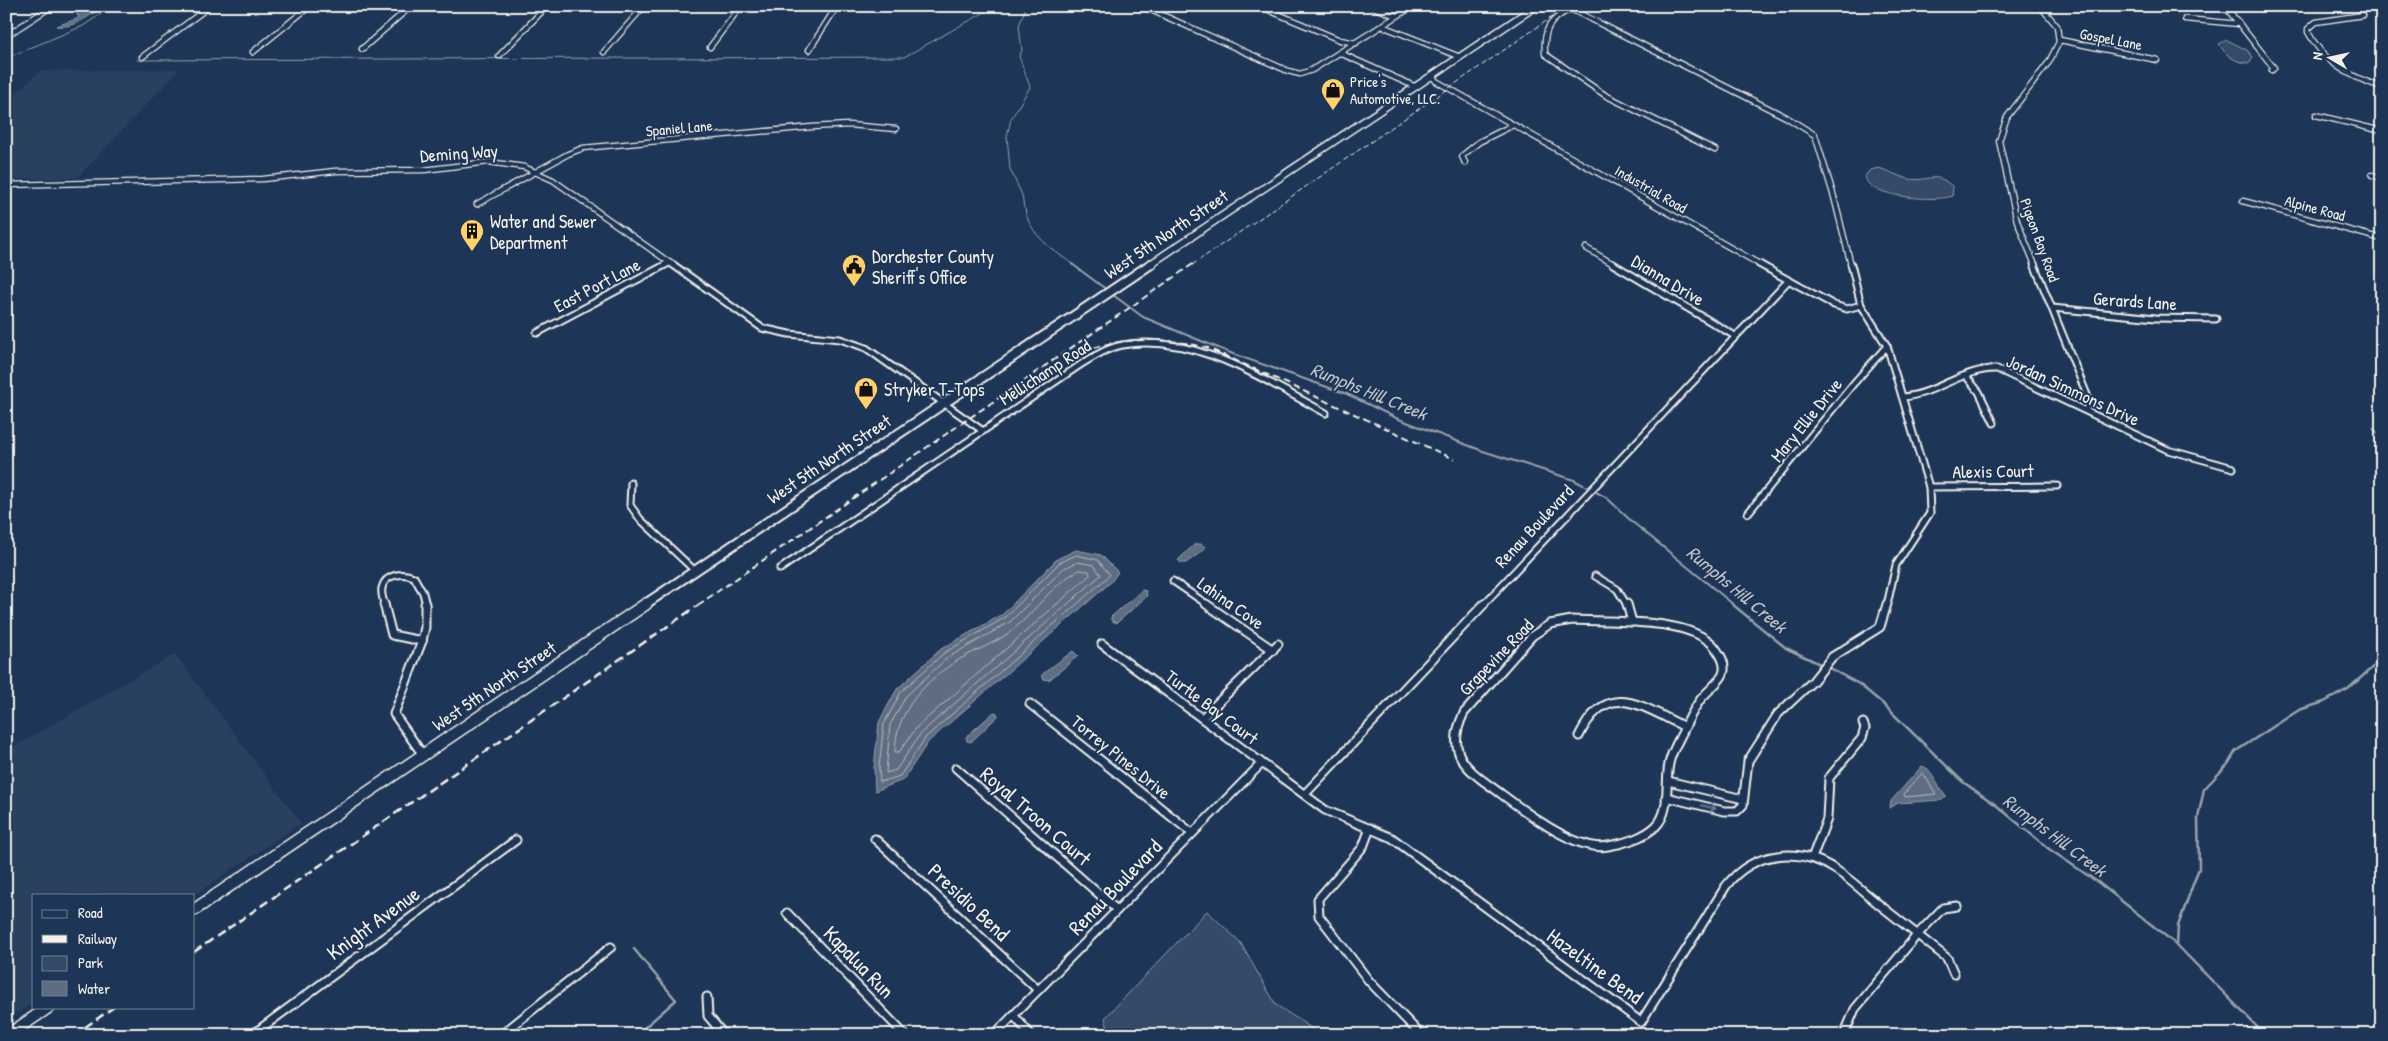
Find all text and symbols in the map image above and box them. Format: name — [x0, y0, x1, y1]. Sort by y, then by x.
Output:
street label: Gospel Lane — [2078, 23, 2144, 55]
north arrow — [2306, 32, 2356, 82]
text: N — [2307, 50, 2327, 61]
place label: Price's Automotive, LLC. — [1350, 71, 1440, 109]
shop icon: Price's Automotive, LLC. — [1320, 77, 1346, 111]
street label: Spaniel Lane — [645, 115, 713, 141]
street label: Deming Way — [419, 138, 499, 168]
street label: Industrial Road — [1611, 160, 1691, 218]
street label: West 5th North Street — [1099, 183, 1234, 285]
street label: Alpine Road — [2282, 190, 2348, 226]
street label: Pigeon Bay Road — [2015, 195, 2065, 285]
place label: Water and Sewer Department — [490, 209, 597, 255]
building icon: Water and Sewer Department — [459, 218, 485, 252]
place label: Dorchester County Sheriff's Office — [872, 244, 994, 290]
street label: Dianna Drive — [1627, 248, 1709, 312]
street label: East Port Lane — [549, 252, 645, 318]
public building icon: Dorchester County Sheriff's Office — [841, 253, 867, 287]
street label: Gerards Lane — [2092, 286, 2178, 316]
street label: Mellichamp Road — [994, 333, 1096, 411]
street label: Jordan Simmons Drive — [2002, 348, 2144, 432]
water label: Rumphs Hill Creek — [1307, 356, 1433, 427]
street label: Mary Ellie Drive — [1764, 373, 1848, 467]
shop icon: Stryker T-Tops — [853, 376, 879, 410]
place label: Stryker T-Tops — [884, 377, 985, 402]
street label: West 5th North Street — [762, 408, 897, 510]
street label: Alexis Court — [1952, 458, 2035, 484]
street label: Renau Boulevard — [1489, 479, 1579, 573]
water label: Rumphs Hill Creek — [1681, 539, 1794, 640]
street label: Lahina Cove — [1193, 571, 1269, 635]
street label: Grapevine Road — [1453, 613, 1539, 701]
street label: West 5th North Street — [427, 635, 562, 737]
street label: Turtle Bay Court — [1160, 664, 1264, 751]
street label: Torrey Pines Drive — [1066, 709, 1176, 805]
street label: Royal Troon Court — [974, 760, 1098, 873]
water label: Rumphs Hill Creek — [1998, 787, 2114, 884]
one-way arrow — [1700, 803, 1716, 812]
street label: Renau Boulevard — [1062, 833, 1168, 941]
street label: Presidio Bend — [922, 857, 1016, 947]
street label: Knight Avenue — [321, 879, 425, 967]
legend — [32, 894, 195, 1008]
text: Road — [78, 902, 103, 923]
street label: Kapalua Run — [817, 919, 901, 1005]
street label: Hazeltine Bend — [1541, 921, 1649, 1011]
text: Railway — [78, 928, 117, 949]
text: Park — [78, 952, 103, 973]
text: Water — [78, 978, 110, 999]

